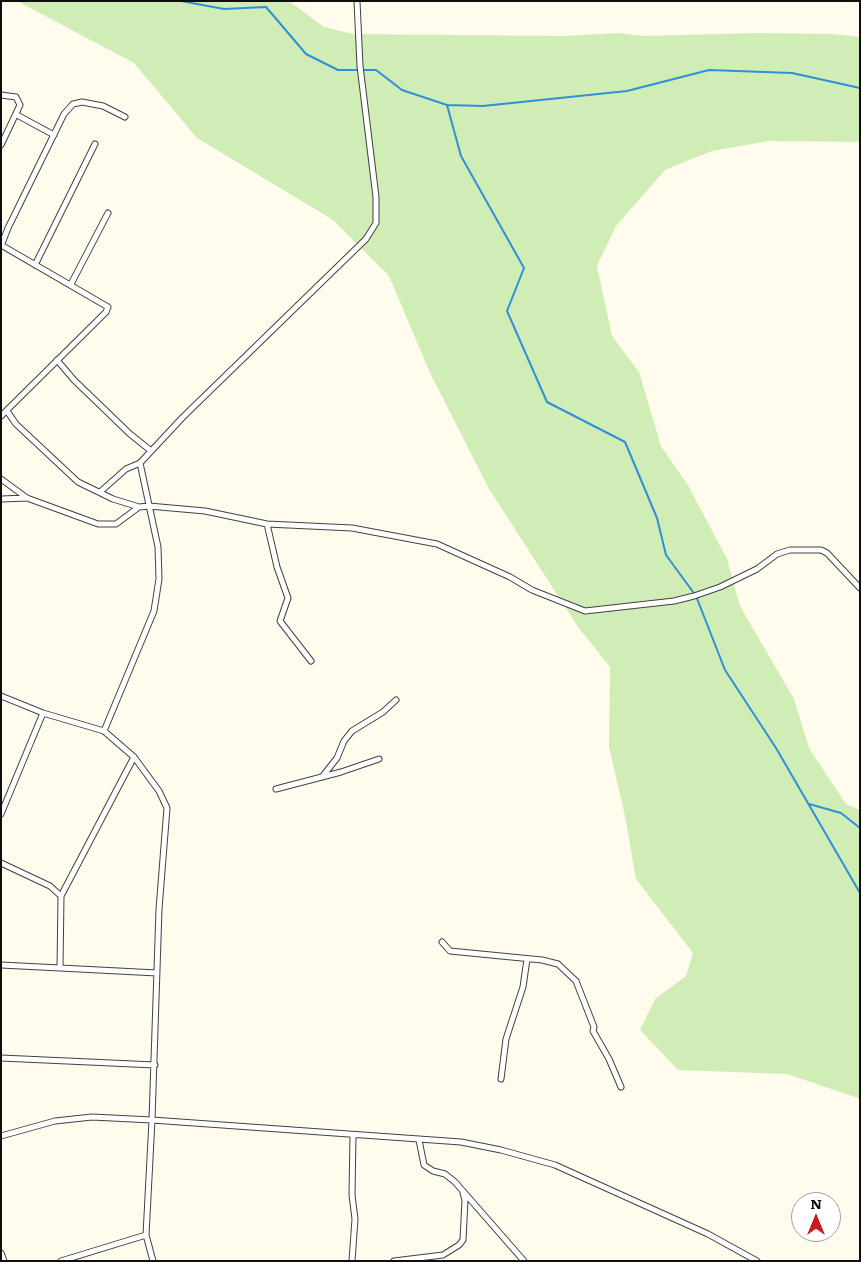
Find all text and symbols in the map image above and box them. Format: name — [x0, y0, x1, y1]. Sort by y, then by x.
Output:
north arrow — [791, 1192, 841, 1242]
text: N — [810, 1193, 822, 1213]

